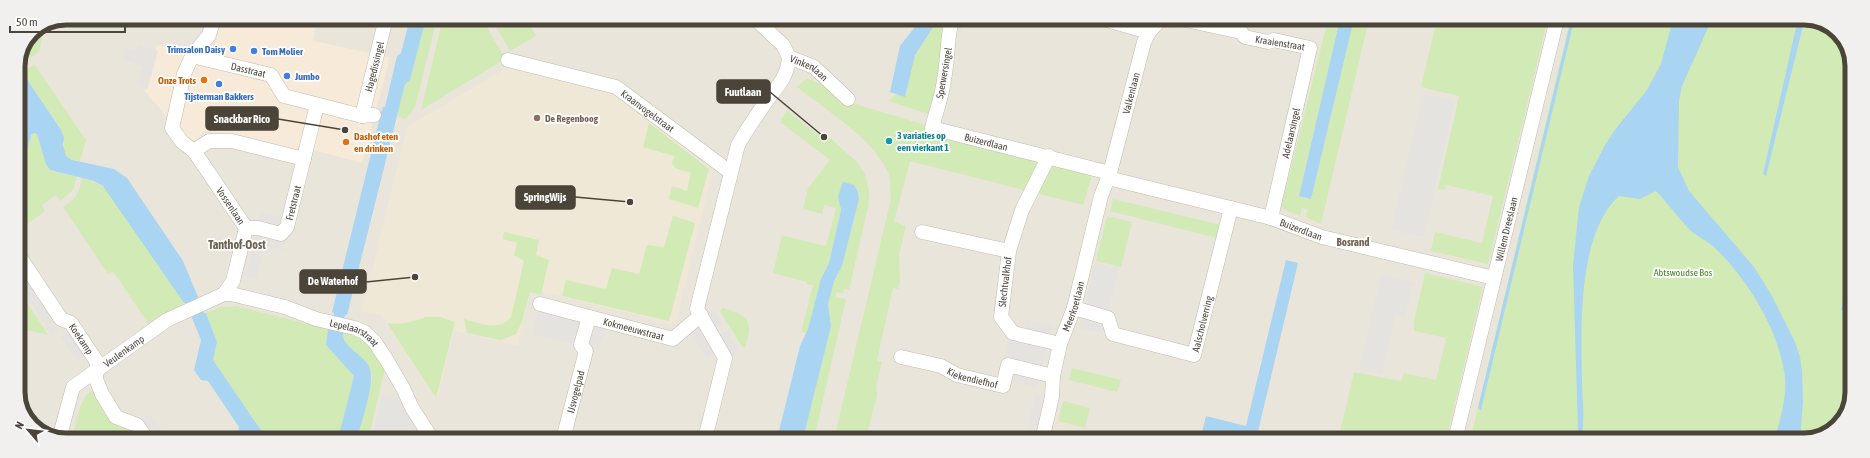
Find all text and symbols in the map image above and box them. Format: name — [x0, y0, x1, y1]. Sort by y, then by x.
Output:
scale bar — [10, 8, 125, 34]
text: 50 m — [16, 15, 38, 29]
street label: Kraaienstraat — [1254, 34, 1306, 52]
street label: Hagedissingel — [363, 40, 386, 93]
place label: Trimsalon Daisy — [167, 44, 226, 55]
marker: Trimsalon Daisy — [228, 44, 238, 54]
marker: Tom Molier — [249, 46, 259, 56]
place label: Tom Molier — [262, 46, 304, 57]
street label: Sperwersingel — [934, 46, 954, 99]
street label: Vinkenlaan — [789, 53, 830, 83]
street label: Dasstraat — [230, 60, 267, 79]
marker: Jumbo — [282, 71, 292, 81]
place label: Jumbo — [294, 71, 320, 82]
street label: Valkenlaan — [1120, 71, 1141, 115]
place label: Onze Trots — [158, 75, 196, 86]
marker: Onze Trots — [199, 75, 209, 85]
marker: Tijsterman Bakkers — [214, 79, 224, 89]
callout: Fuutlaan — [717, 80, 770, 103]
text: Fuutlaan — [725, 86, 761, 98]
street label: Kraanvogelstraat — [619, 87, 677, 134]
place label: Tijsterman Bakkers — [184, 91, 254, 102]
callout: Snackbar Rico — [206, 107, 278, 130]
street label: Adelaarsingel — [1280, 107, 1302, 159]
text: Snackbar Rico — [214, 113, 270, 125]
marker: De Regenboog — [532, 113, 542, 123]
place label: De Regenboog — [545, 113, 599, 124]
place label: 3 variaties op een vierkant 1 — [897, 130, 949, 153]
place label: Dashof eten en drinken — [354, 131, 398, 154]
street label: Buizerdlaan — [963, 131, 1009, 153]
marker: 3 variaties op een vierkant 1 — [884, 136, 894, 146]
marker: Dashof eten en drinken — [341, 137, 351, 147]
street label: Fretstraat — [283, 184, 303, 221]
street label: Vossenlaan — [214, 185, 248, 227]
callout: SpringWijs — [516, 186, 575, 209]
text: SpringWijs — [524, 191, 566, 203]
street label: Willem Dreeslaan — [1493, 196, 1519, 262]
street label: Buizerdlaan — [1278, 216, 1324, 242]
district label: Bosrand — [1337, 236, 1369, 248]
district label: Tanthof-Oost — [208, 238, 266, 252]
street label: Slechtvalkhof — [996, 256, 1014, 308]
park label: Abtswoudse Bos — [1654, 267, 1713, 278]
callout: De Waterhof — [300, 270, 366, 293]
text: De Waterhof — [308, 275, 359, 287]
street label: Meerkoetlaan — [1060, 280, 1086, 333]
street label: Aalscholverring — [1189, 294, 1214, 353]
street label: Kokmeeuwstraat — [602, 315, 665, 342]
street label: Lepelaarstraat — [329, 317, 381, 348]
street label: Koekamp — [67, 321, 96, 357]
street label: Veulenkamp — [101, 333, 146, 369]
street label: Kiekendiefhof — [945, 365, 999, 390]
street label: IJsvogelpad — [565, 369, 586, 414]
north arrow — [8, 410, 48, 450]
text: N — [12, 420, 26, 431]

